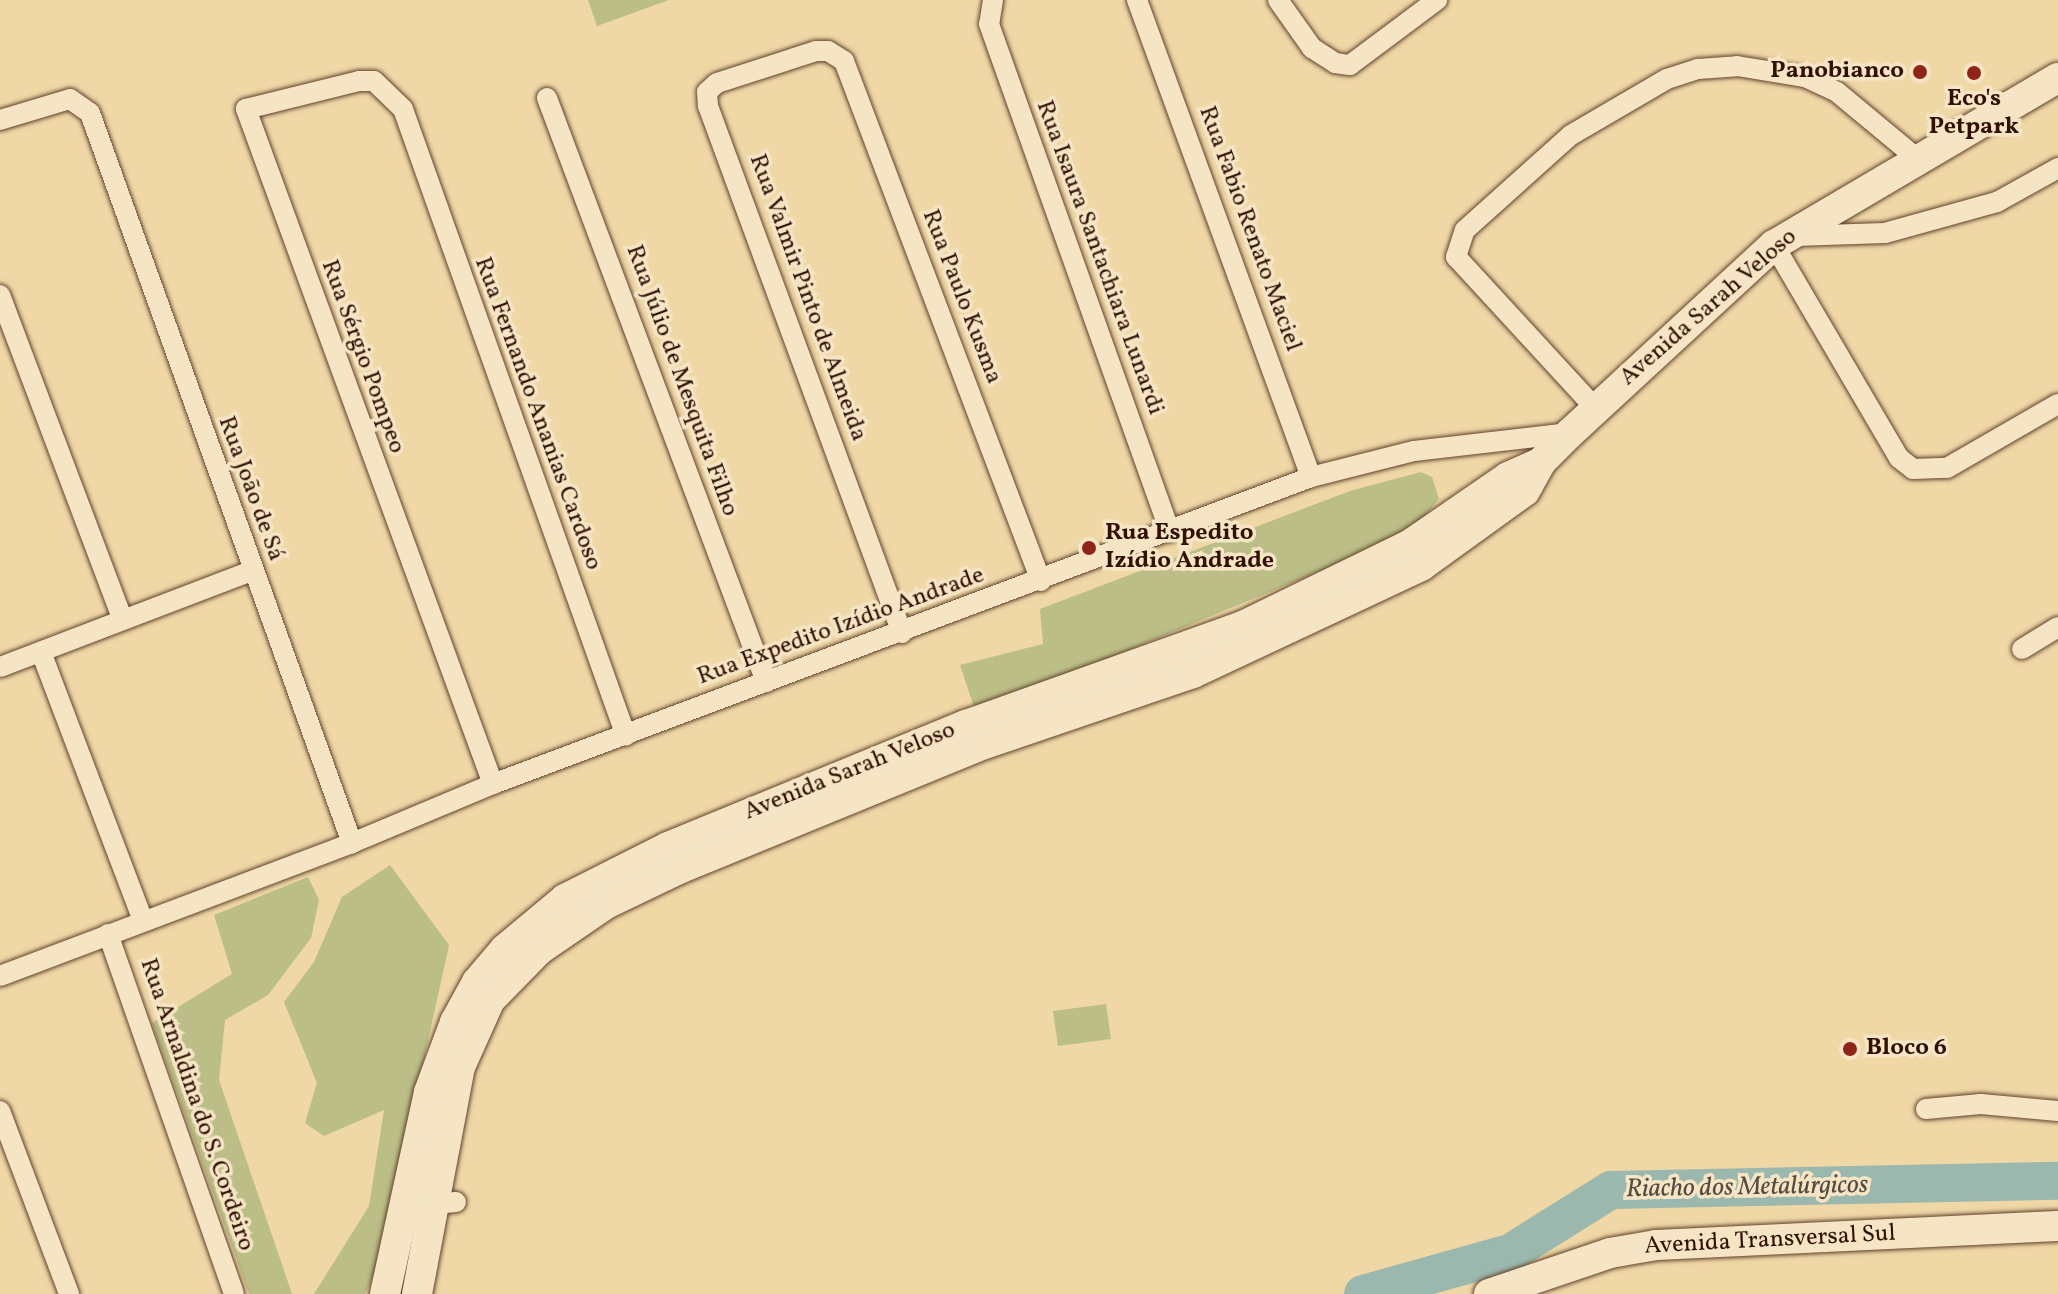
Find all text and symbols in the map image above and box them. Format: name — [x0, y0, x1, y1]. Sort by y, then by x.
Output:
place label: Panobianco — [1770, 58, 1904, 86]
marker: Panobianco — [1911, 63, 1929, 81]
marker: Eco's Petpark — [1965, 64, 1983, 82]
place label: Eco's Petpark — [1929, 86, 2019, 142]
street label: Rua Isaura Santachiara Lunardi — [1029, 97, 1169, 419]
street label: Rua Fabio Renato Maciel — [1191, 103, 1307, 355]
street label: Rua Valmir Pinto de Almeida — [742, 150, 872, 446]
street label: Rua Paulo Kusma — [915, 206, 1007, 388]
street label: Avenida Sarah Veloso — [1614, 223, 1804, 393]
street label: Rua Júlio de Mesquita Filho — [618, 241, 744, 521]
street label: Rua Fernando Ananias Cardoso — [467, 254, 607, 574]
street label: Rua Sérgio Pompeo — [314, 256, 410, 458]
street label: Rua João de Sá — [211, 413, 289, 565]
place label: Rua Espedito Izídio Andrade — [1105, 520, 1274, 576]
marker: Rua Espedito Izídio Andrade — [1080, 539, 1098, 557]
street label: Rua Expedito Izídio Andrade — [694, 562, 988, 692]
street label: Avenida Sarah Veloso — [740, 716, 960, 828]
street label: Rua Arnaldina do S. Cordeiro — [132, 955, 260, 1255]
place label: Bloco 6 — [1866, 1035, 1947, 1063]
marker: Bloco 6 — [1841, 1040, 1859, 1058]
water label: Riacho dos Metalúrgicos — [1626, 1170, 1868, 1206]
street label: Avenida Transversal Sul — [1643, 1220, 1897, 1262]

